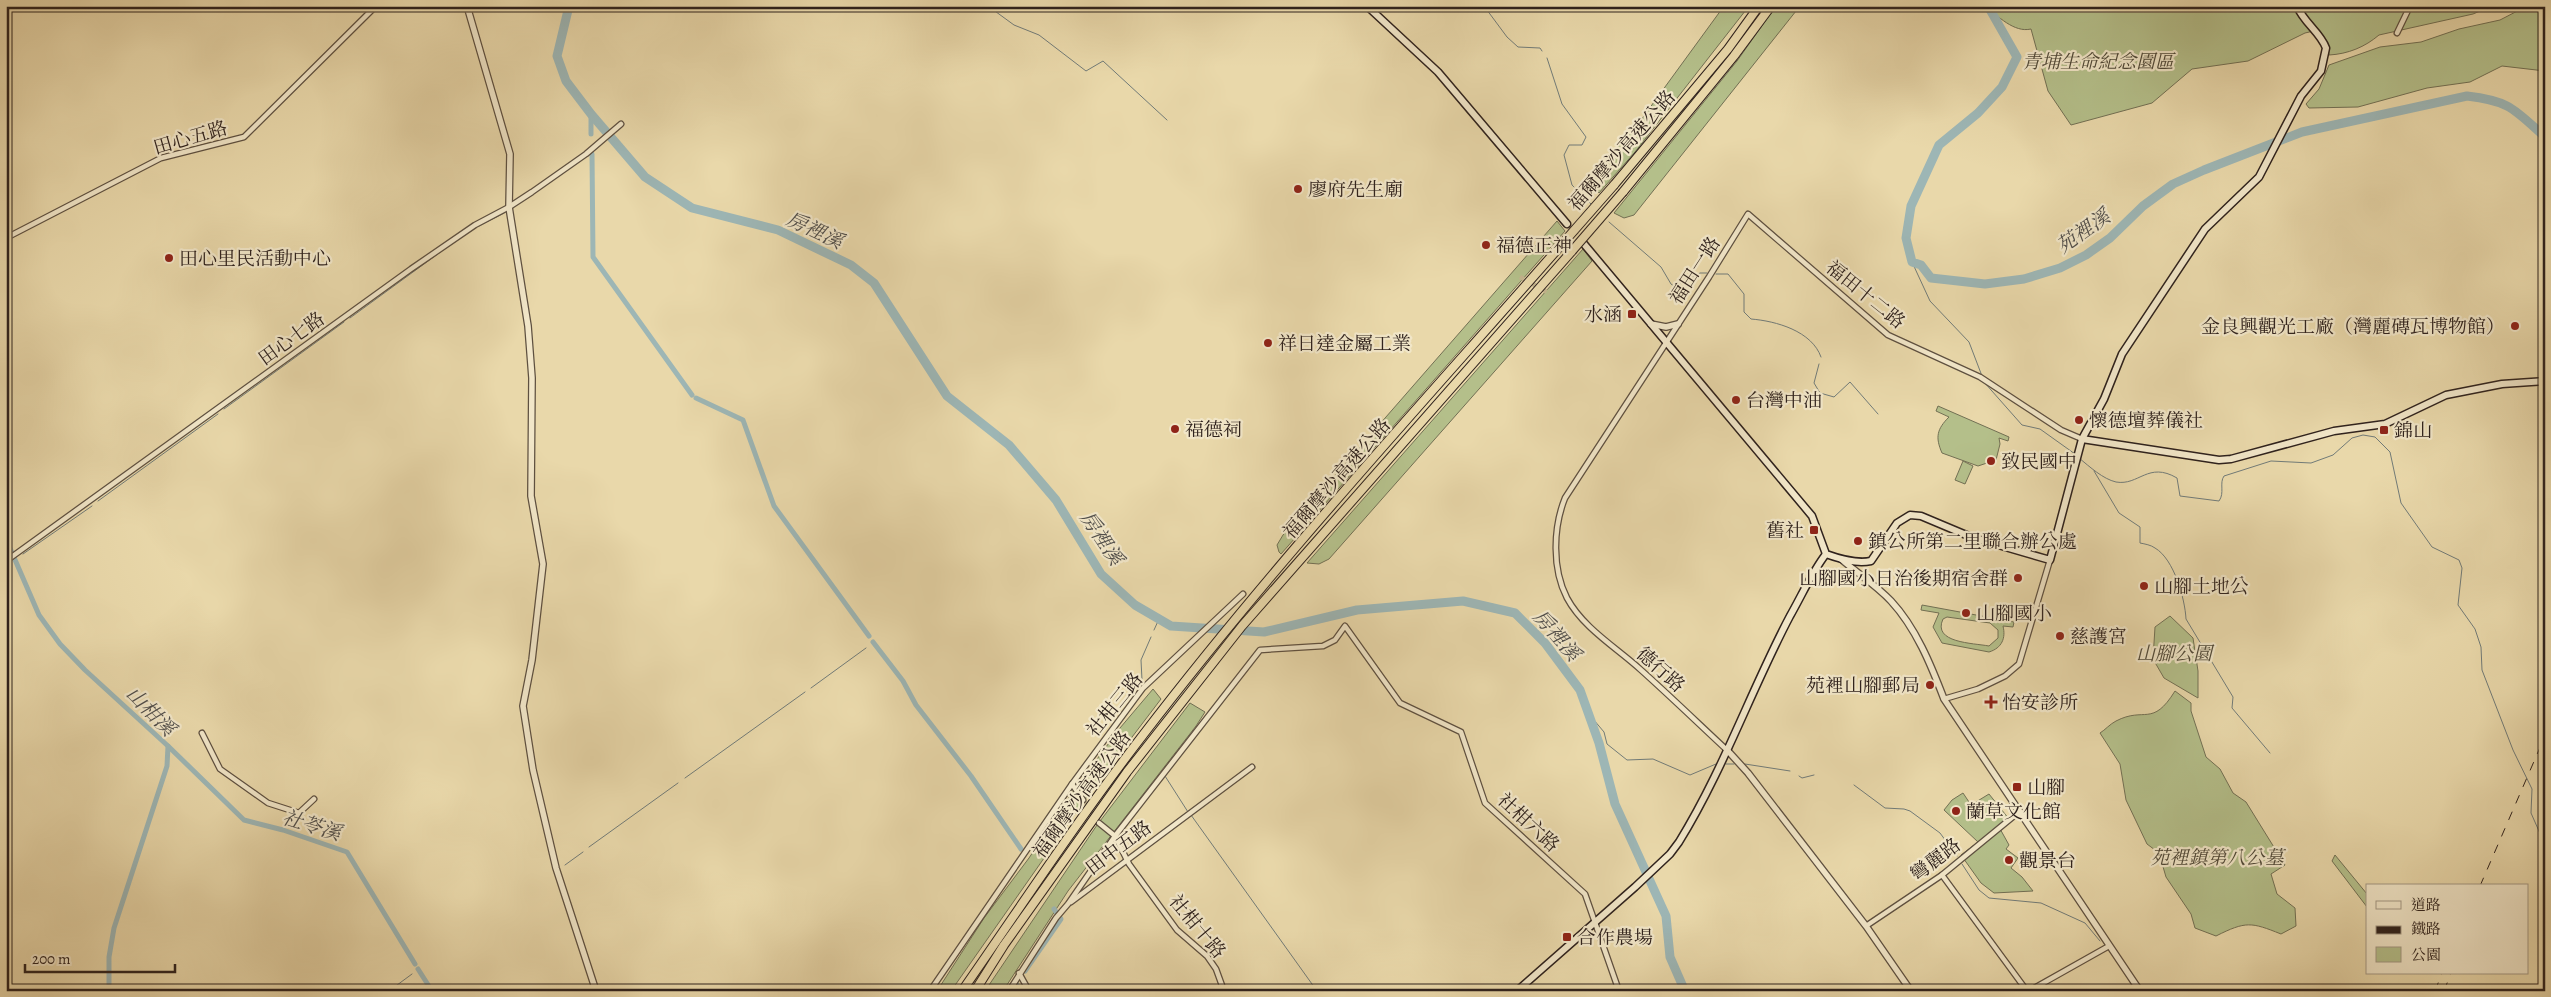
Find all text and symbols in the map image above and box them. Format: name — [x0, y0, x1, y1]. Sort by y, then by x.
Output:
park label: 青埔生命紀念園區 — [2022, 49, 2176, 75]
street label: 福爾摩沙高速公路 — [1562, 85, 1681, 217]
street label: 田心五路 — [150, 115, 230, 161]
place label: 廖府先生廟 — [1308, 177, 1403, 203]
marker: 廖府先生廟 — [1292, 183, 1304, 195]
water label: 苑裡溪 — [2051, 202, 2117, 260]
water label: 房裡溪 — [782, 206, 849, 256]
street label: 福田一路 — [1663, 232, 1726, 310]
place label: 福德正神 — [1496, 233, 1572, 259]
marker: 福德正神 — [1480, 239, 1492, 251]
place label: 田心里民活動中心 — [179, 246, 331, 272]
marker: 田心里民活動中心 — [163, 252, 175, 264]
street label: 福田十二路 — [1820, 255, 1910, 335]
place label: 水涵 — [1584, 302, 1622, 328]
street label: 田心七路 — [253, 306, 330, 372]
marker: 水涵 — [1626, 308, 1638, 320]
place label: 金良興觀光工廠（灣麗磚瓦博物館） — [2201, 314, 2505, 340]
marker: 金良興觀光工廠（灣麗磚瓦博物館） — [2509, 320, 2521, 332]
place label: 祥日達金屬工業 — [1278, 331, 1411, 357]
marker: 祥日達金屬工業 — [1262, 337, 1274, 349]
place label: 台灣中油 — [1746, 388, 1822, 414]
marker: 台灣中油 — [1730, 394, 1742, 406]
place label: 懷德壇葬儀社 — [2089, 408, 2203, 434]
street label: 福爾摩沙高速公路 — [1277, 413, 1396, 545]
marker: 懷德壇葬儀社 — [2073, 414, 2085, 426]
place label: 福德祠 — [1185, 417, 1242, 443]
place label: 錦山 — [2394, 418, 2432, 444]
marker: 福德祠 — [1169, 423, 1181, 435]
marker: 錦山 — [2378, 424, 2390, 436]
place label: 致民國中 — [2001, 449, 2077, 475]
marker: 致民國中 — [1985, 455, 1997, 467]
water label: 房裡溪 — [1074, 506, 1131, 572]
place label: 舊社 — [1766, 518, 1804, 544]
marker: 舊社 — [1808, 524, 1820, 536]
place label: 鎮公所第二里聯合辦公處 — [1868, 529, 2077, 555]
marker: 鎮公所第二里聯合辦公處 — [1852, 535, 1864, 547]
place label: 山腳國小日治後期宿舍群 — [1799, 566, 2008, 592]
marker: 山腳國小日治後期宿舍群 — [2012, 572, 2024, 584]
place label: 山腳土地公 — [2154, 574, 2249, 600]
marker: 山腳土地公 — [2138, 580, 2150, 592]
place label: 山腳國小 — [1976, 601, 2052, 627]
water label: 房裡溪 — [1527, 604, 1588, 668]
marker: 山腳國小 — [1960, 607, 1972, 619]
place label: 慈護宮 — [2070, 624, 2127, 650]
marker: 慈護宮 — [2054, 630, 2066, 642]
street label: 德行路 — [1630, 641, 1690, 698]
park label: 山腳公園 — [2136, 641, 2215, 667]
street label: 社柑三路 — [1081, 667, 1149, 742]
place label: 苑裡山腳郵局 — [1806, 673, 1920, 699]
marker: 苑裡山腳郵局 — [1924, 679, 1936, 691]
water label: 山柑溪 — [120, 681, 183, 744]
place label: 怡安診所 — [2002, 690, 2078, 716]
marker: 怡安診所 — [1984, 695, 1998, 709]
street label: 福爾摩沙高速公路 — [1027, 725, 1137, 864]
place label: 山腳 — [2027, 775, 2065, 801]
marker: 山腳 — [2011, 781, 2023, 793]
street label: 社柑六路 — [1492, 787, 1565, 858]
place label: 蘭草文化館 — [1966, 799, 2061, 825]
water label: 社苓溪 — [279, 804, 346, 848]
marker: 蘭草文化館 — [1950, 805, 1962, 817]
street label: 田中五路 — [1080, 815, 1157, 881]
street label: 彎麗路 — [1905, 832, 1966, 887]
park label: 苑裡鎮第八公墓 — [2150, 845, 2286, 871]
place label: 觀景台 — [2019, 848, 2076, 874]
marker: 觀景台 — [2003, 854, 2015, 866]
legend — [2366, 884, 2528, 974]
street label: 社柑十路 — [1163, 889, 1232, 964]
text: 道路 — [2411, 895, 2441, 915]
text: 鐵路 — [2411, 919, 2441, 939]
place label: 合作農場 — [1577, 925, 1653, 951]
marker: 合作農場 — [1561, 931, 1573, 943]
scale bar — [25, 942, 175, 974]
text: 公園 — [2411, 945, 2441, 965]
text: 200 m — [32, 949, 71, 969]

